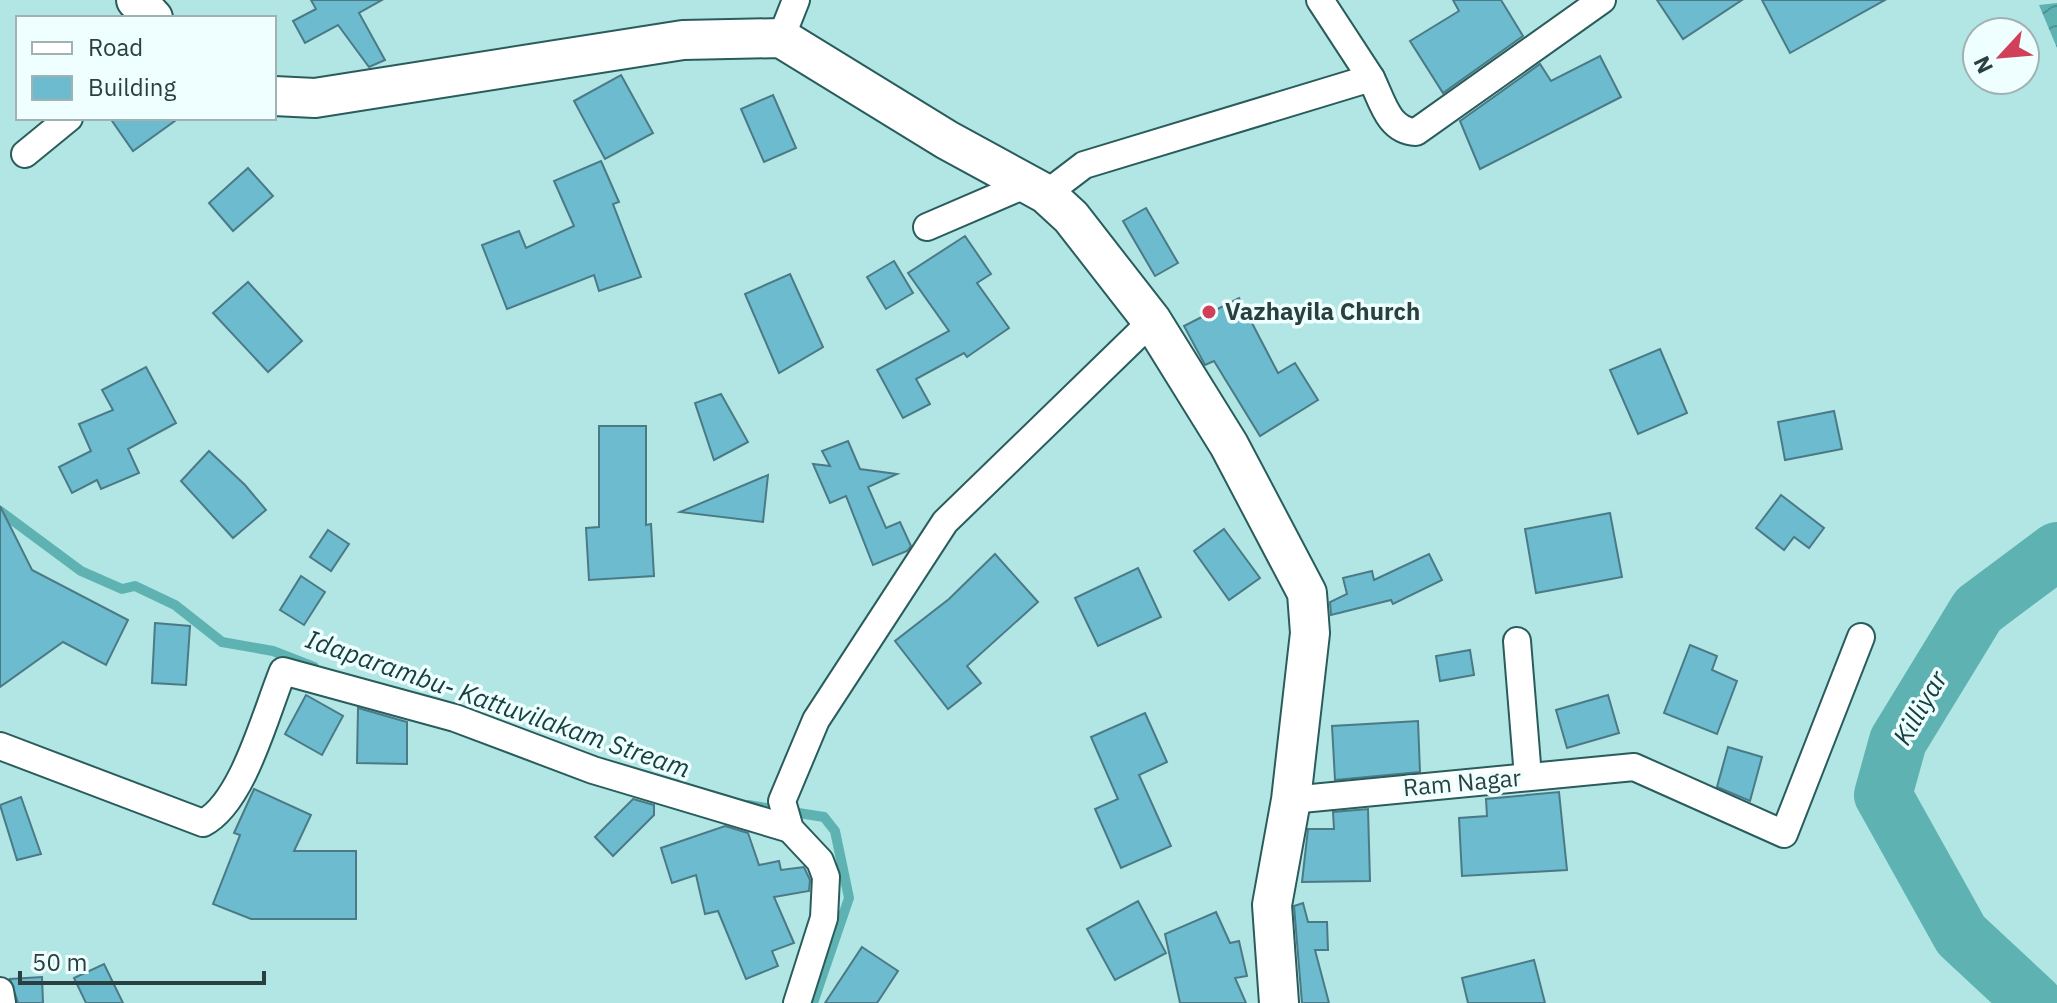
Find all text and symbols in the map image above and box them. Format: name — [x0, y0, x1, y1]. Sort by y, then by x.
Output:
legend — [16, 16, 276, 120]
north arrow — [1961, 16, 2041, 96]
text: Road — [88, 31, 143, 63]
text: N — [1966, 51, 1999, 79]
text: Building — [88, 71, 176, 103]
place label: Vazhayila Church — [1225, 295, 1420, 327]
marker: Vazhayila Church — [1200, 303, 1218, 321]
water label: Idaparambu- Kattuvilakam Stream — [302, 621, 695, 785]
water label: Killiyar — [1884, 663, 1955, 751]
street label: Ram Nagar — [1401, 761, 1523, 803]
scale bar — [20, 935, 264, 985]
text: 50 m — [32, 946, 87, 978]

